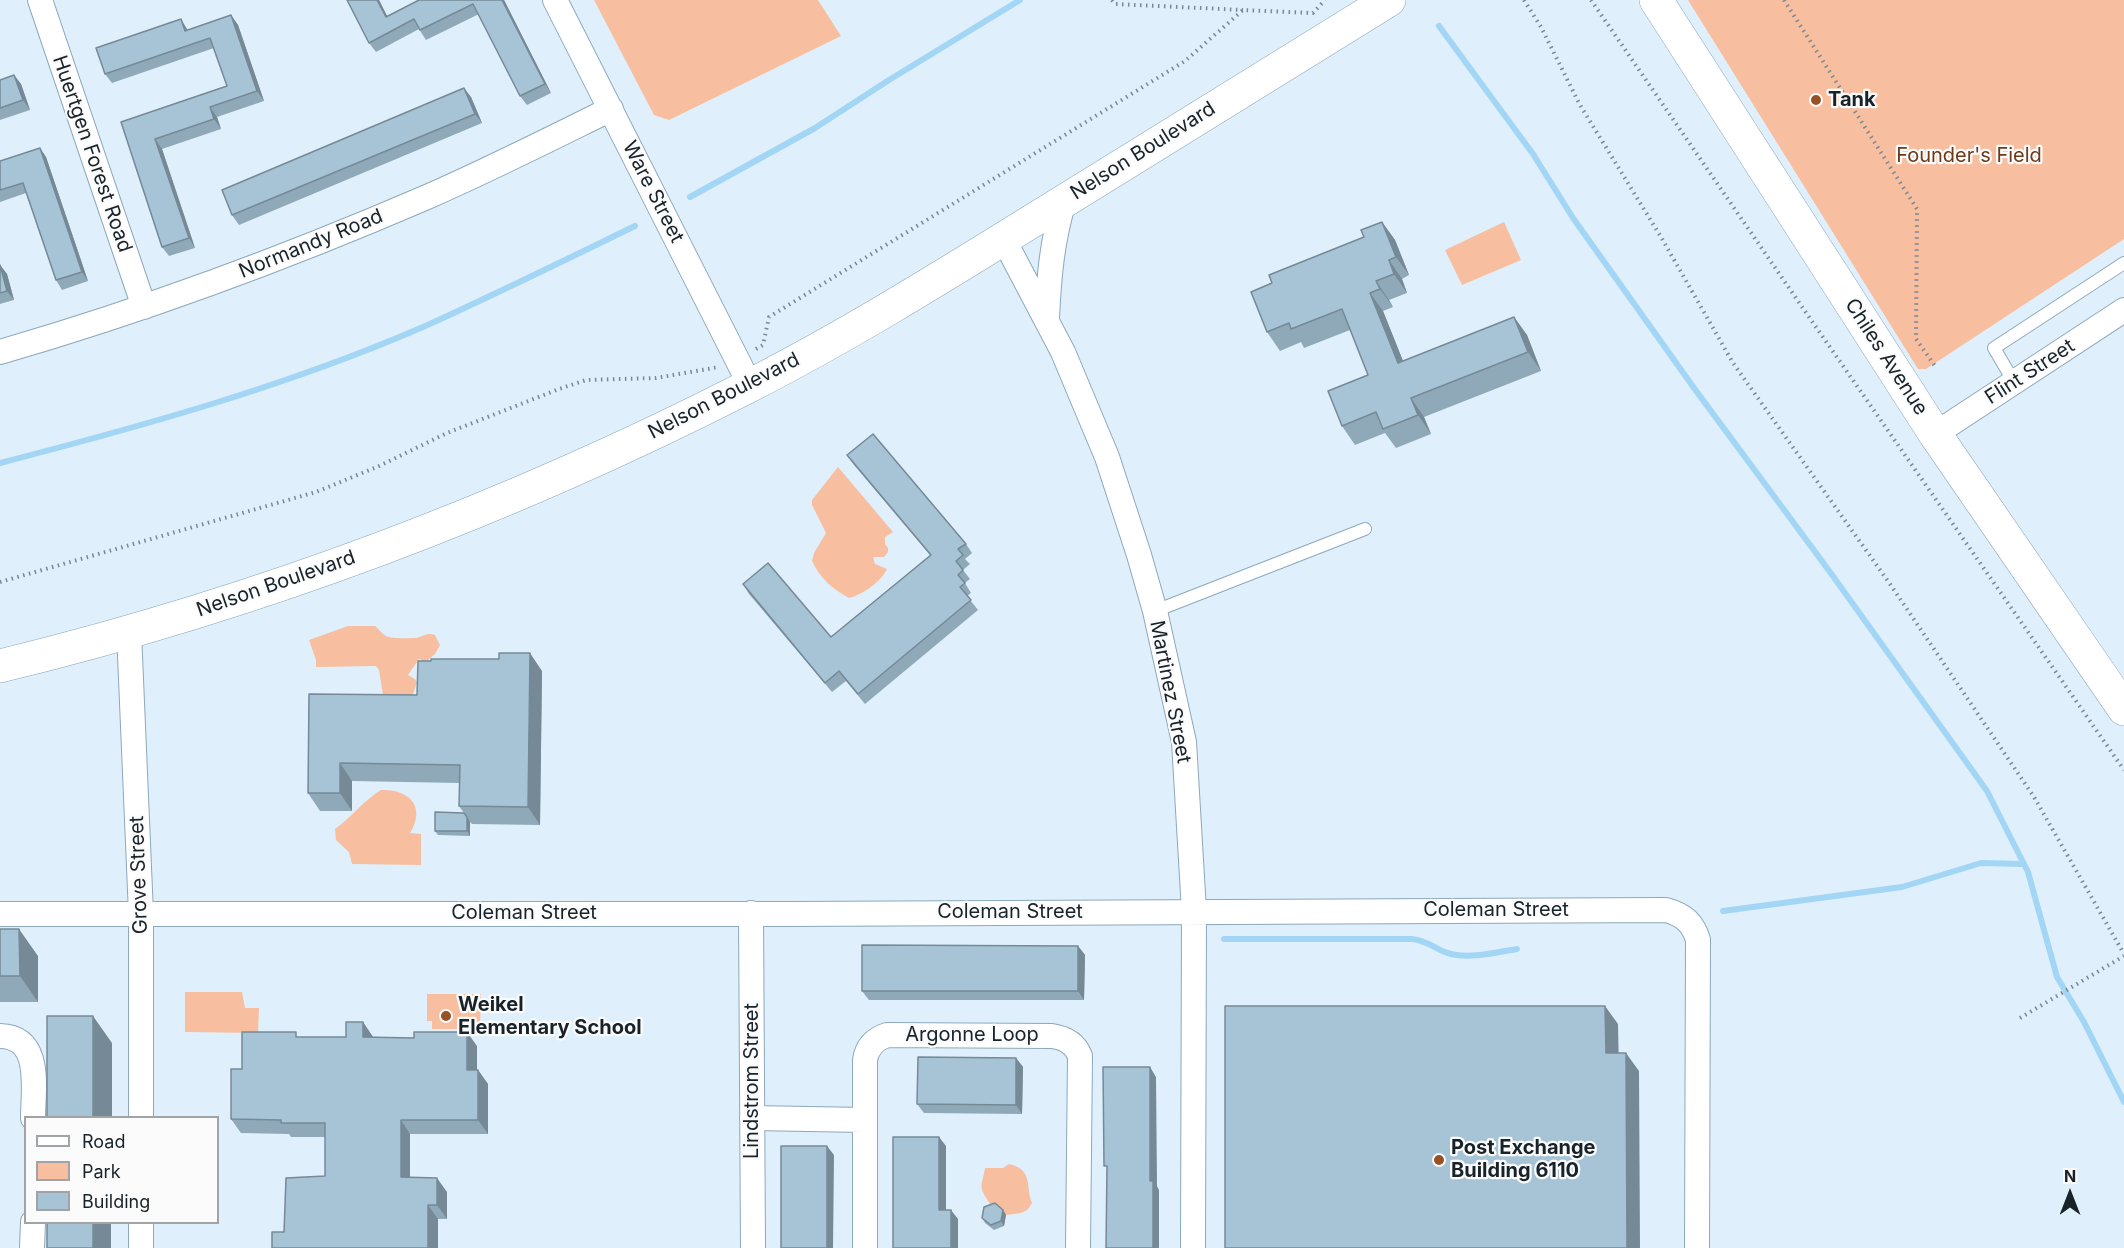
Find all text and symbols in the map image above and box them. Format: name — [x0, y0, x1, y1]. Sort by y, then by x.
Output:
street label: Huertgen Forest Road — [47, 52, 137, 256]
place label: Tank — [1828, 88, 1876, 112]
marker: Tank — [1809, 93, 1823, 107]
street label: Nelson Boulevard — [1066, 97, 1220, 205]
street label: Ware Street — [617, 137, 689, 247]
park label: Founder's Field — [1896, 144, 2042, 168]
street label: Normandy Road — [236, 204, 386, 284]
street label: Chiles Avenue — [1839, 294, 1933, 420]
street label: Flint Street — [1981, 334, 2079, 410]
street label: Nelson Boulevard — [644, 348, 804, 444]
street label: Nelson Boulevard — [193, 546, 359, 622]
street label: Martinez Street — [1144, 619, 1196, 765]
street label: Grove Street — [125, 815, 153, 935]
street label: Coleman Street — [1423, 898, 1569, 922]
street label: Coleman Street — [937, 900, 1083, 924]
street label: Coleman Street — [451, 901, 597, 925]
place label: Weikel Elementary School — [458, 993, 642, 1040]
street label: Lindstrom Street — [740, 1003, 764, 1159]
marker: Weikel Elementary School — [439, 1009, 453, 1023]
street label: Argonne Loop — [905, 1023, 1039, 1047]
legend — [24, 1116, 219, 1224]
text: Road — [82, 1131, 125, 1152]
place label: Post Exchange Building 6110 — [1451, 1136, 1596, 1183]
marker: Post Exchange Building 6110 — [1432, 1153, 1446, 1167]
text: Park — [82, 1161, 121, 1182]
north arrow — [2040, 1164, 2100, 1224]
text: N — [2064, 1166, 2076, 1186]
text: Building — [82, 1191, 150, 1212]

